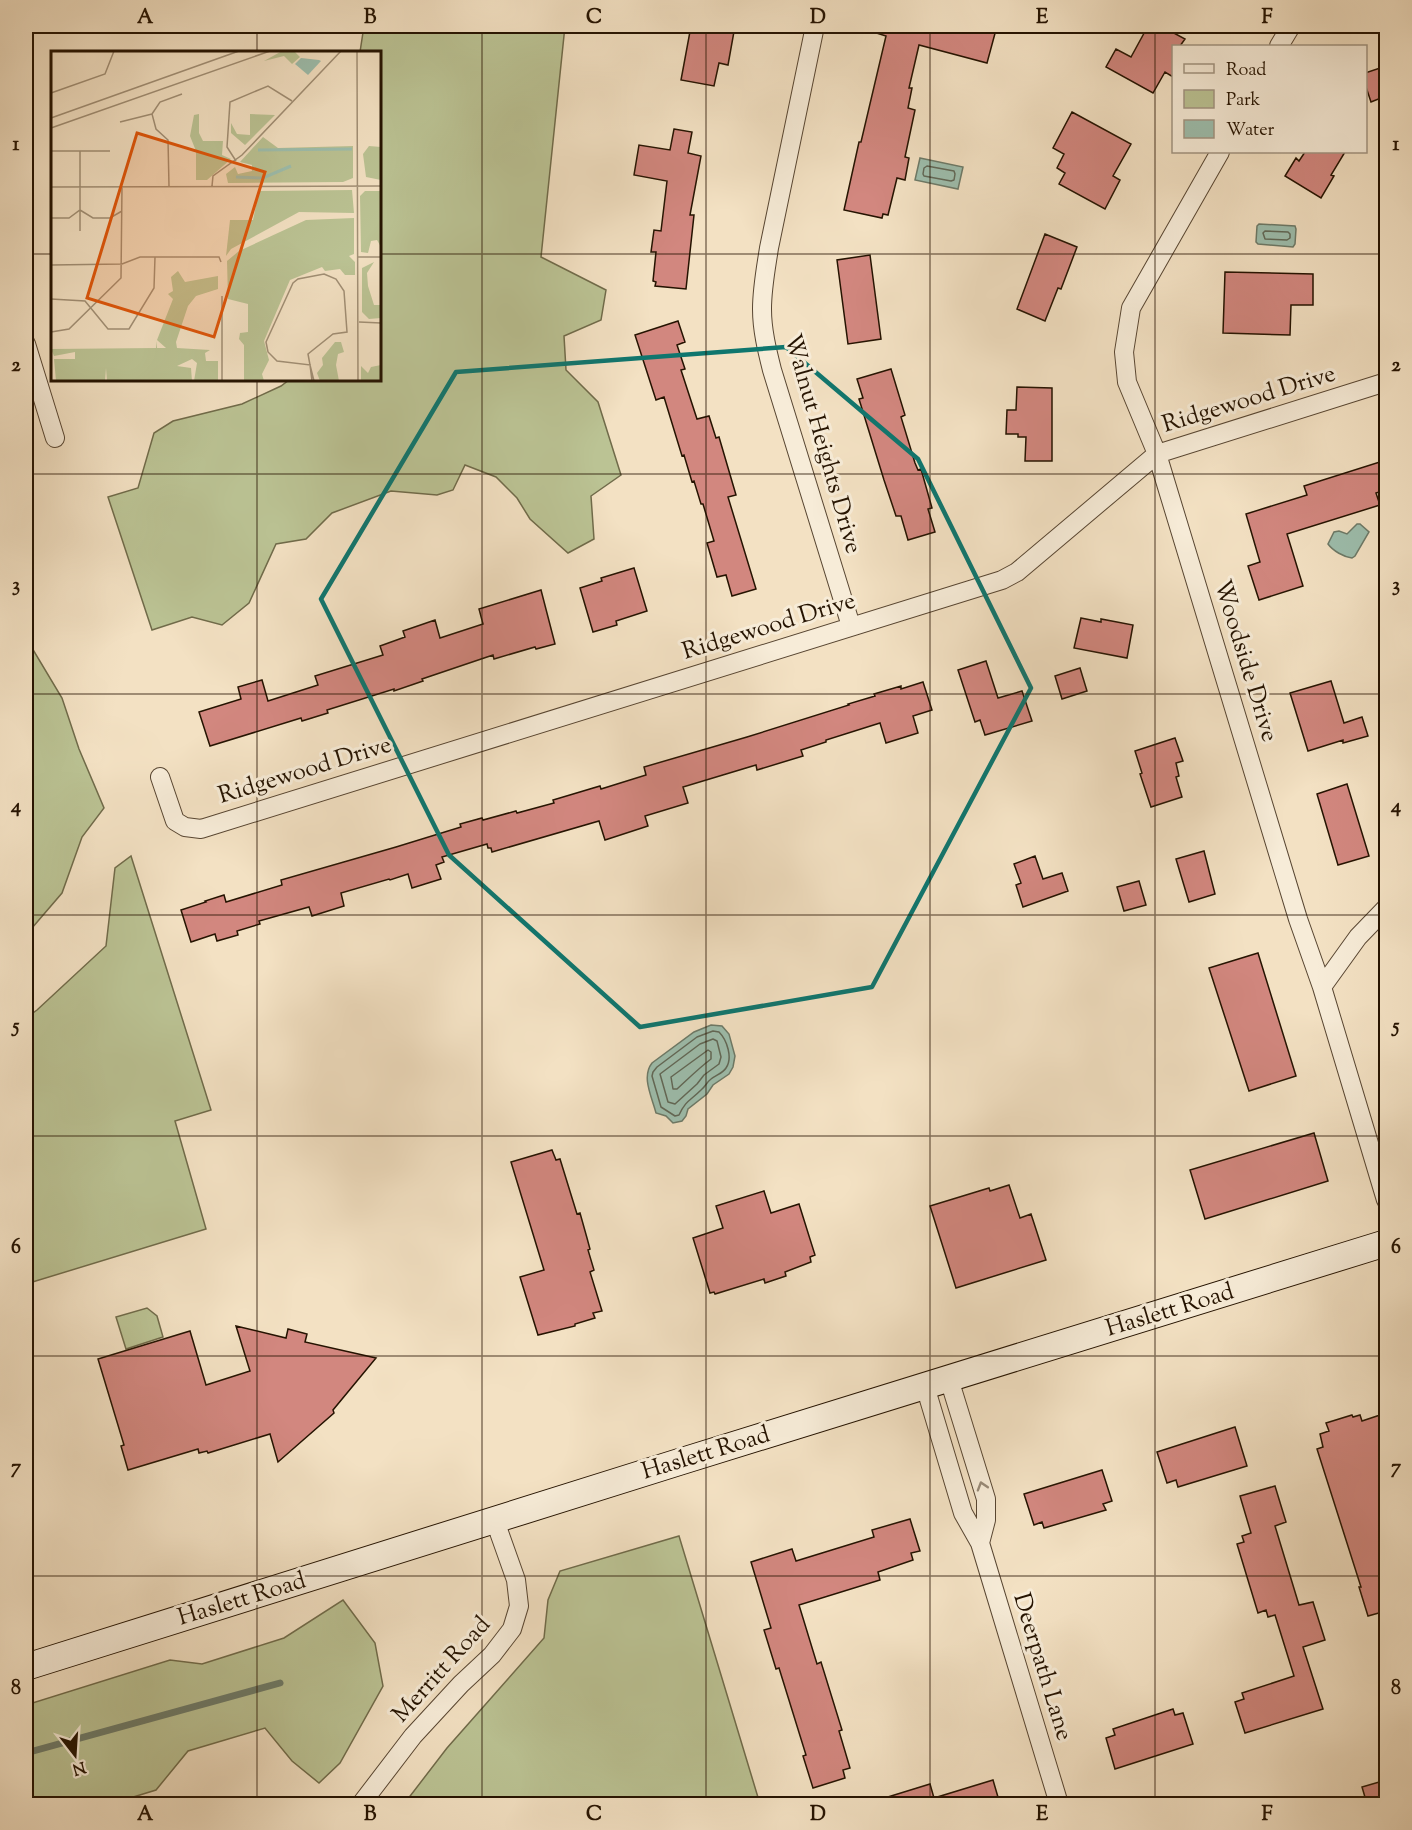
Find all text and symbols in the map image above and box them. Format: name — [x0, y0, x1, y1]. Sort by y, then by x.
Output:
text: A — [137, 4, 154, 33]
text: B — [364, 4, 377, 33]
text: C — [586, 4, 602, 33]
text: D — [810, 4, 826, 33]
text: E — [1036, 4, 1049, 33]
text: F — [1261, 4, 1273, 33]
legend — [1172, 45, 1367, 153]
inset map — [51, 51, 381, 381]
text: Road — [1226, 58, 1266, 84]
text: Park — [1226, 88, 1261, 114]
text: Water — [1226, 118, 1275, 144]
text: 1 — [13, 131, 20, 160]
text: 1 — [1393, 131, 1400, 160]
street label: Walnut Heights Drive — [774, 330, 870, 558]
text: 2 — [11, 352, 21, 381]
text: 2 — [1391, 352, 1401, 381]
street label: Ridgewood Drive — [1158, 357, 1340, 443]
text: 3 — [12, 572, 20, 601]
text: 3 — [1392, 572, 1400, 601]
street label: Woodside Drive — [1204, 576, 1286, 746]
street label: Ridgewood Drive — [678, 584, 860, 670]
street label: Ridgewood Drive — [214, 728, 396, 814]
text: 4 — [10, 793, 21, 822]
text: 4 — [1390, 793, 1401, 822]
text: 5 — [11, 1013, 20, 1042]
text: 5 — [1391, 1013, 1400, 1042]
text: 6 — [11, 1234, 21, 1263]
text: 6 — [1391, 1234, 1401, 1263]
street label: Haslett Road — [1102, 1275, 1239, 1347]
street label: Haslett Road — [638, 1418, 775, 1490]
text: 7 — [11, 1454, 22, 1483]
text: 7 — [1391, 1454, 1402, 1483]
one-way arrow — [976, 1481, 989, 1492]
street label: Haslett Road — [174, 1564, 311, 1636]
street label: Deerpath Lane — [1003, 1589, 1081, 1745]
street label: Merritt Road — [385, 1609, 499, 1731]
text: 8 — [11, 1675, 21, 1704]
text: 8 — [1391, 1675, 1401, 1704]
north arrow — [45, 1725, 105, 1785]
text: N — [69, 1754, 88, 1780]
text: A — [137, 1801, 154, 1830]
text: B — [364, 1801, 377, 1830]
text: C — [586, 1801, 602, 1830]
text: D — [810, 1801, 826, 1830]
text: E — [1036, 1801, 1049, 1830]
text: F — [1261, 1801, 1273, 1830]

